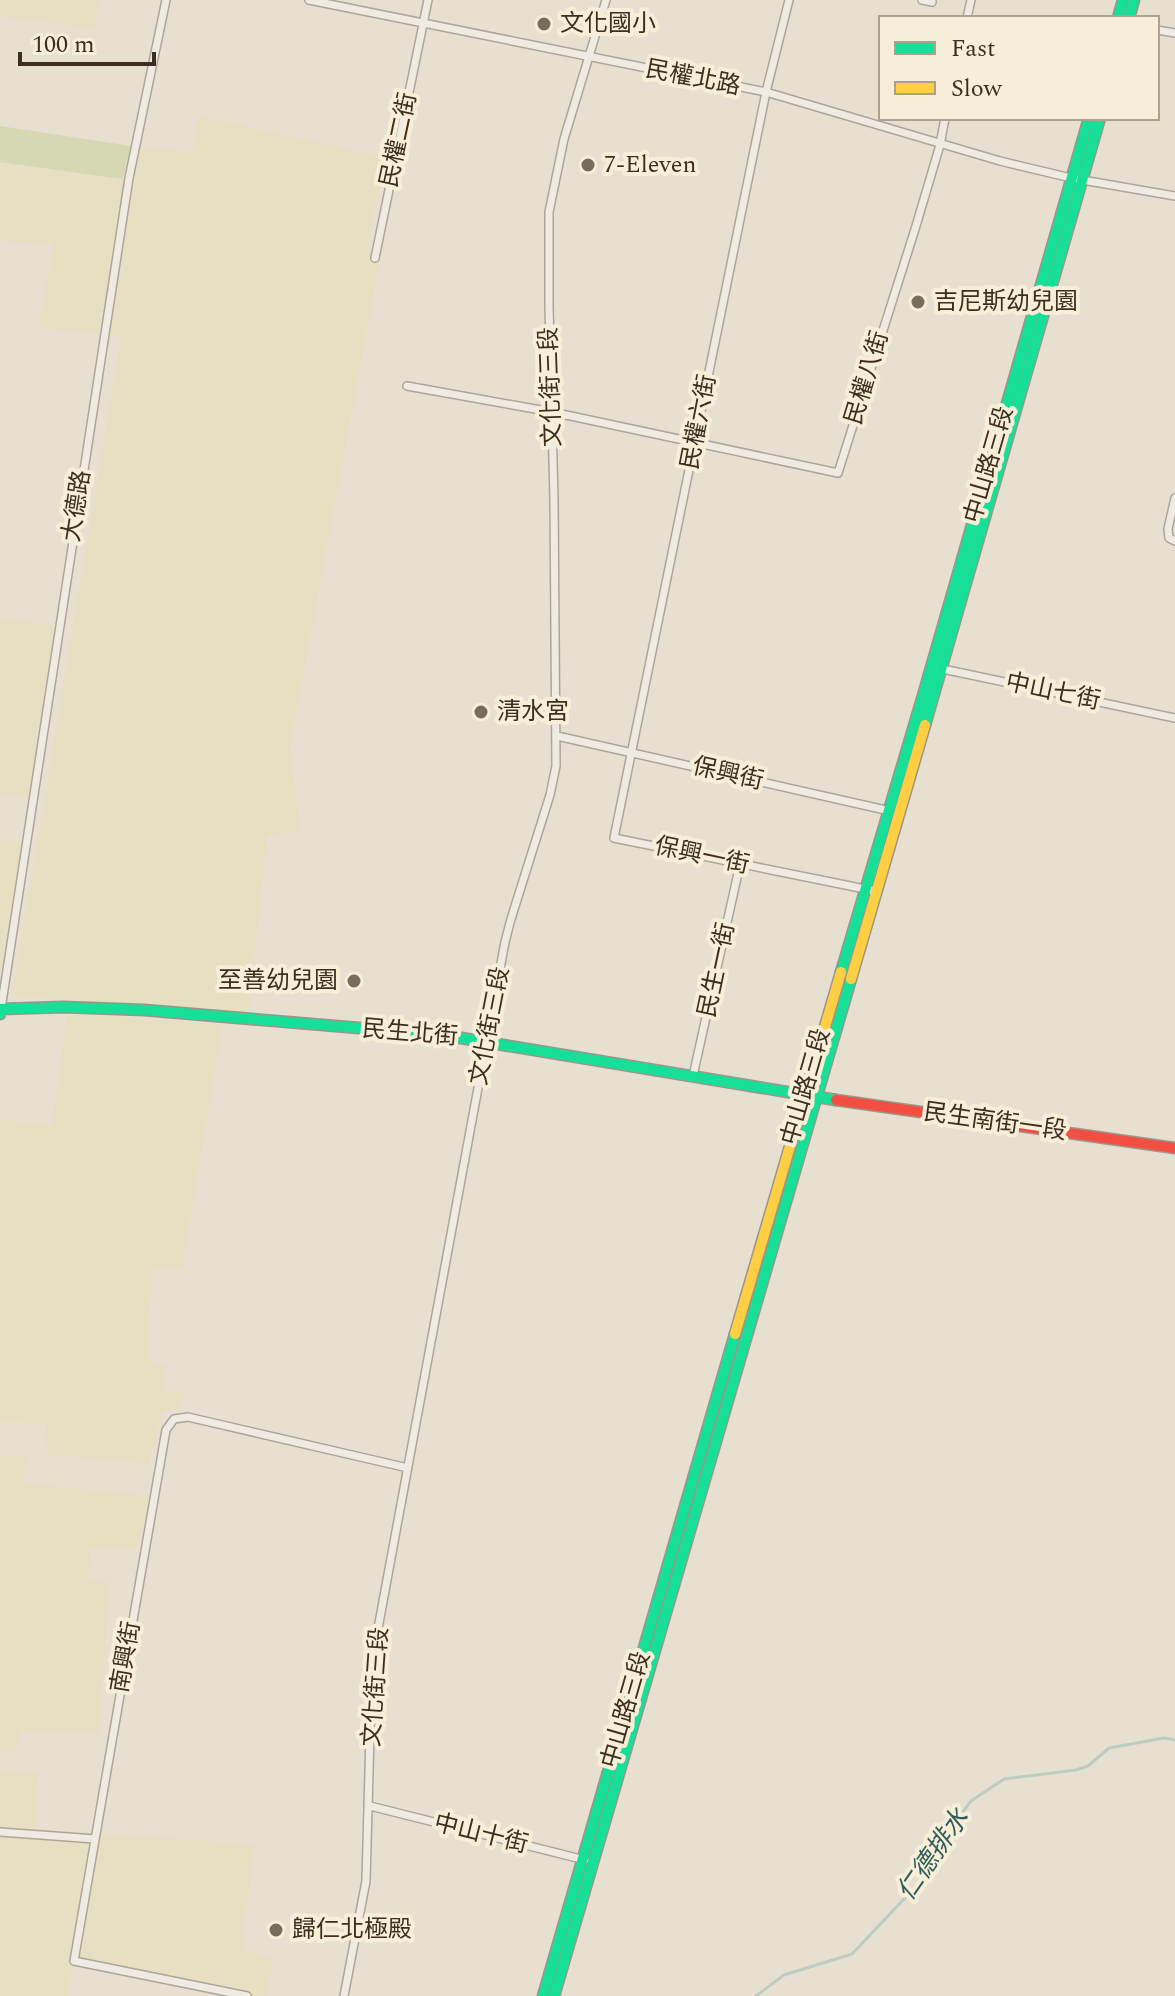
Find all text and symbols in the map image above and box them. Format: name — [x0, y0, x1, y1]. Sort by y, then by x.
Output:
place label: 文化國小 — [560, 6, 656, 42]
marker: 文化國小 — [535, 15, 553, 33]
scale bar — [20, 16, 154, 66]
legend — [879, 16, 1159, 120]
text: 100 m — [32, 27, 95, 63]
text: Fast — [951, 31, 996, 67]
street label: 民權北路 — [642, 51, 744, 105]
text: Slow — [951, 71, 1003, 107]
street label: 民權二街 — [371, 89, 427, 191]
place label: 7-Eleven — [604, 147, 696, 183]
marker: 7-Eleven — [579, 156, 597, 174]
place label: 吉尼斯幼兒園 — [934, 284, 1078, 320]
marker: 吉尼斯幼兒園 — [909, 293, 927, 311]
street label: 文化街三段 — [531, 326, 571, 448]
street label: 民權八街 — [836, 327, 898, 429]
street label: 民權六街 — [672, 371, 726, 473]
street label: 中山路三段 — [955, 402, 1023, 528]
street label: 大德路 — [54, 468, 100, 544]
street label: 中山七街 — [1002, 664, 1104, 720]
place label: 清水宮 — [497, 694, 569, 730]
marker: 清水宮 — [472, 703, 490, 721]
street label: 保興街 — [689, 748, 767, 800]
street label: 保興一街 — [651, 828, 753, 884]
street label: 民生一街 — [689, 919, 745, 1021]
place label: 至善幼兒園 — [218, 963, 338, 999]
street label: 文化街三段 — [461, 964, 519, 1088]
marker: 至善幼兒園 — [345, 972, 363, 990]
street label: 民生北街 — [361, 1011, 459, 1055]
street label: 中山路三段 — [772, 1024, 840, 1150]
street label: 民生南街一段 — [921, 1094, 1069, 1150]
street label: 南興街 — [102, 1618, 150, 1696]
street label: 文化街三段 — [354, 1626, 398, 1748]
street label: 中山路三段 — [592, 1647, 660, 1773]
water label: 仁德排水 — [887, 1800, 980, 1909]
street label: 中山十街 — [430, 1805, 532, 1863]
place label: 歸仁北極殿 — [292, 1912, 412, 1948]
marker: 歸仁北極殿 — [267, 1921, 285, 1939]

